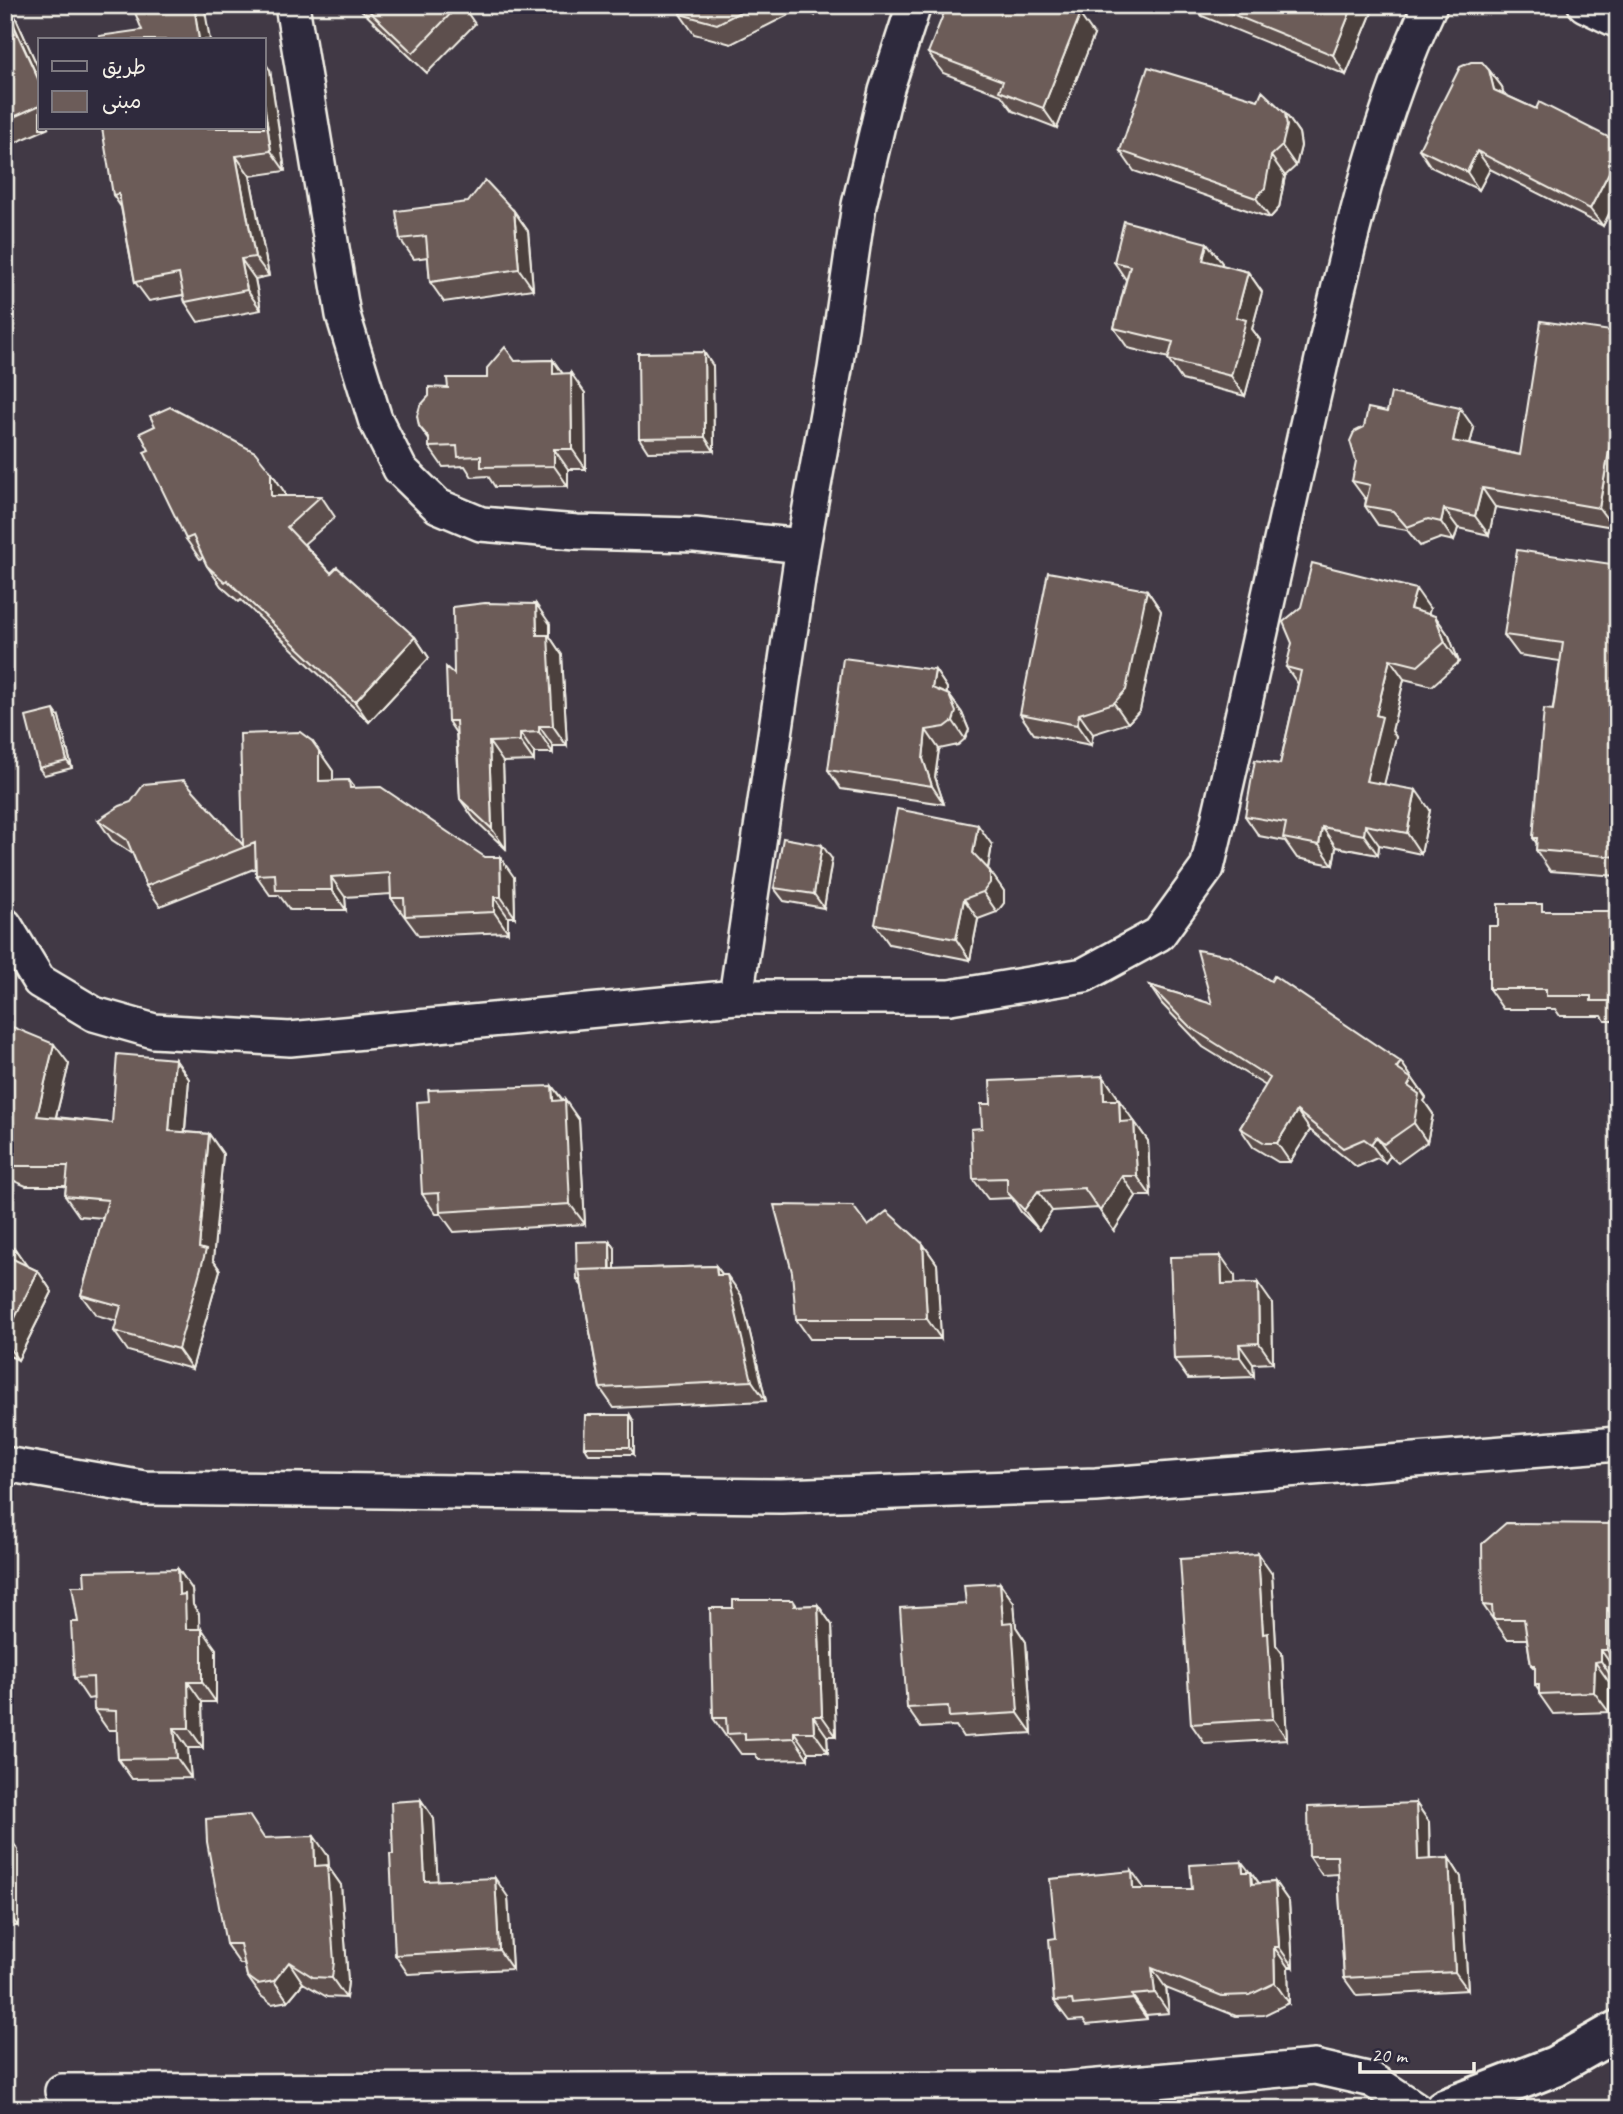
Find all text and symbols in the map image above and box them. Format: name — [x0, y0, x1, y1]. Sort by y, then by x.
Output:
legend — [38, 38, 266, 130]
text: طريق — [102, 54, 146, 80]
text: مبنى — [102, 88, 141, 115]
scale bar — [1360, 2030, 1474, 2074]
text: 20 m — [1371, 2042, 1409, 2068]

